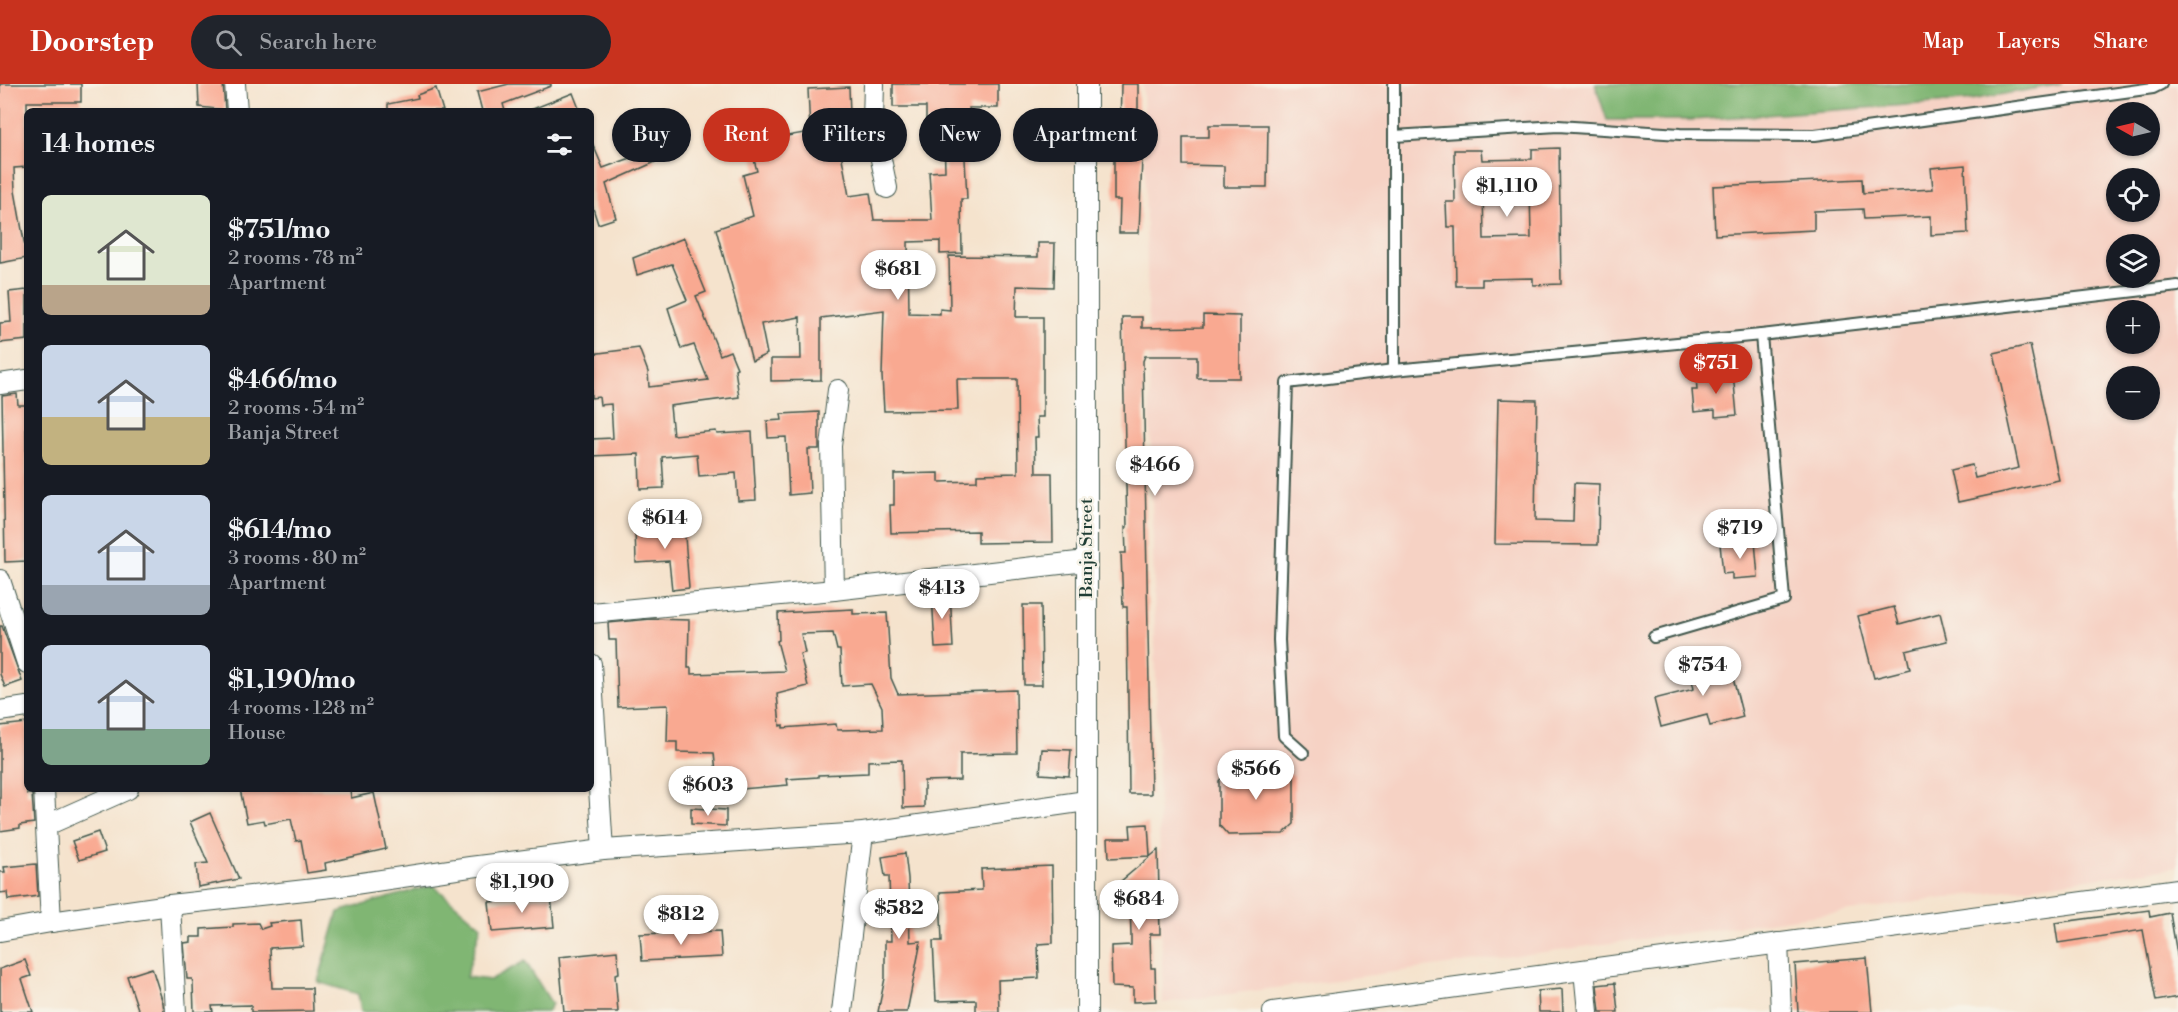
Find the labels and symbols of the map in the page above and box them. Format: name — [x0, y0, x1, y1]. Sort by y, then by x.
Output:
north arrow — [2106, 102, 2160, 156]
pin: $1,110 — [1458, 167, 1556, 218]
pin: $681 — [862, 250, 934, 301]
pin: $751 — [1680, 344, 1752, 395]
pin: $466 — [1119, 446, 1191, 497]
street label: Banja Street — [1075, 497, 1098, 599]
pin: $614 — [629, 499, 701, 550]
pin: $719 — [1704, 509, 1776, 560]
pin: $413 — [906, 569, 978, 620]
pin: $754 — [1667, 646, 1739, 697]
pin: $566 — [1220, 750, 1292, 801]
pin: $603 — [672, 766, 744, 817]
pin: $1,190 — [473, 863, 571, 914]
pin: $684 — [1103, 880, 1175, 931]
pin: $582 — [863, 889, 935, 940]
pin: $812 — [645, 895, 717, 946]

